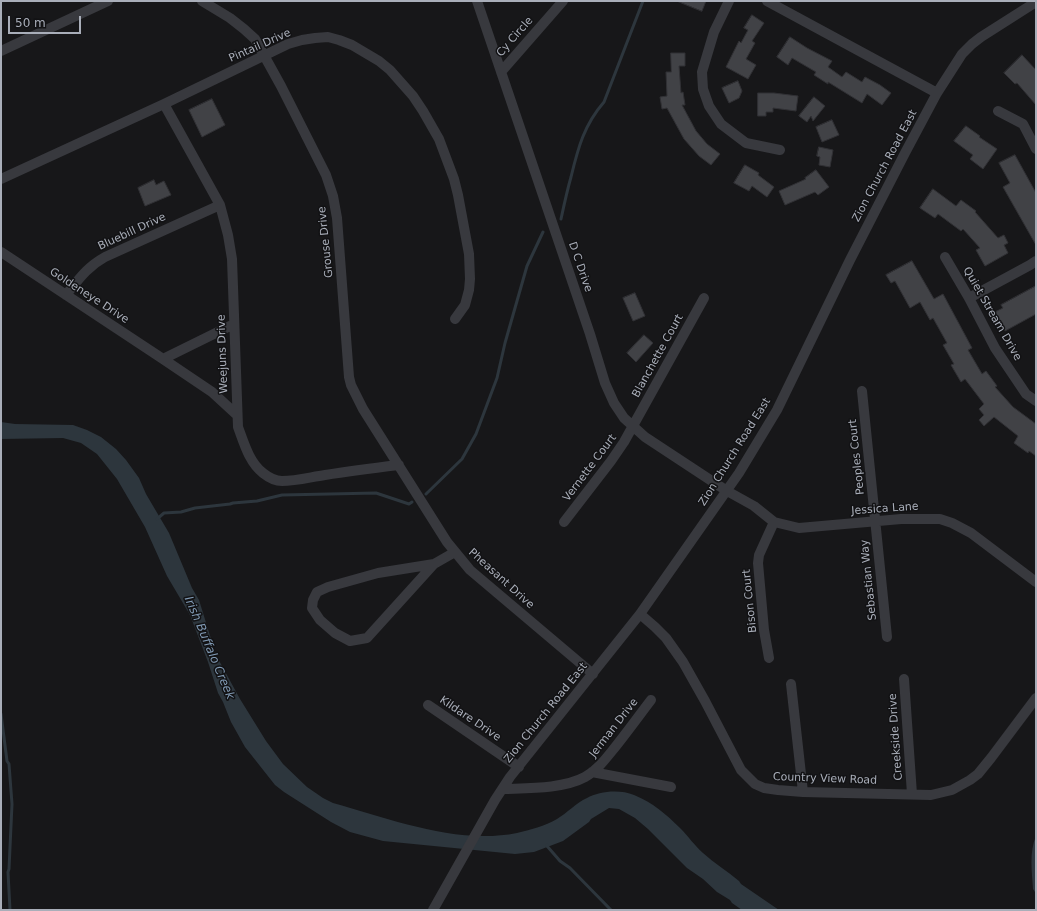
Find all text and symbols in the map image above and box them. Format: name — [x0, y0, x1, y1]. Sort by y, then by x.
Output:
scale bar — [10, 8, 83, 34]
street label: Cy Circle — [494, 14, 536, 60]
text: 50 m — [15, 16, 46, 30]
street label: Pintail Drive — [227, 26, 293, 66]
street label: Zion Church Road East — [850, 108, 920, 224]
street label: Grouse Drive — [316, 206, 336, 278]
street label: Bluebill Drive — [96, 211, 168, 253]
street label: D C Drive — [565, 240, 595, 294]
street label: Goldeneye Drive — [47, 265, 131, 327]
street label: Quiet Stream Drive — [960, 265, 1024, 363]
street label: Blanchette Court — [630, 312, 686, 400]
street label: Weejuns Drive — [215, 314, 231, 394]
street label: Zion Church Road East — [696, 395, 774, 509]
street label: Peoples Court — [846, 419, 868, 495]
street label: Vernette Court — [560, 432, 620, 504]
street label: Jessica Lane — [851, 500, 919, 518]
street label: Sebastian Way — [858, 539, 880, 621]
street label: Pheasant Drive — [465, 546, 537, 612]
street label: Bison Court — [740, 569, 760, 633]
water label: Irish Buffalo Creek — [181, 594, 237, 702]
street label: Zion Church Road East — [502, 660, 590, 766]
street label: Creekside Drive — [886, 693, 906, 781]
street label: Kildare Drive — [437, 694, 503, 744]
street label: Jerman Drive — [587, 696, 641, 760]
street label: Country View Road — [773, 771, 877, 787]

